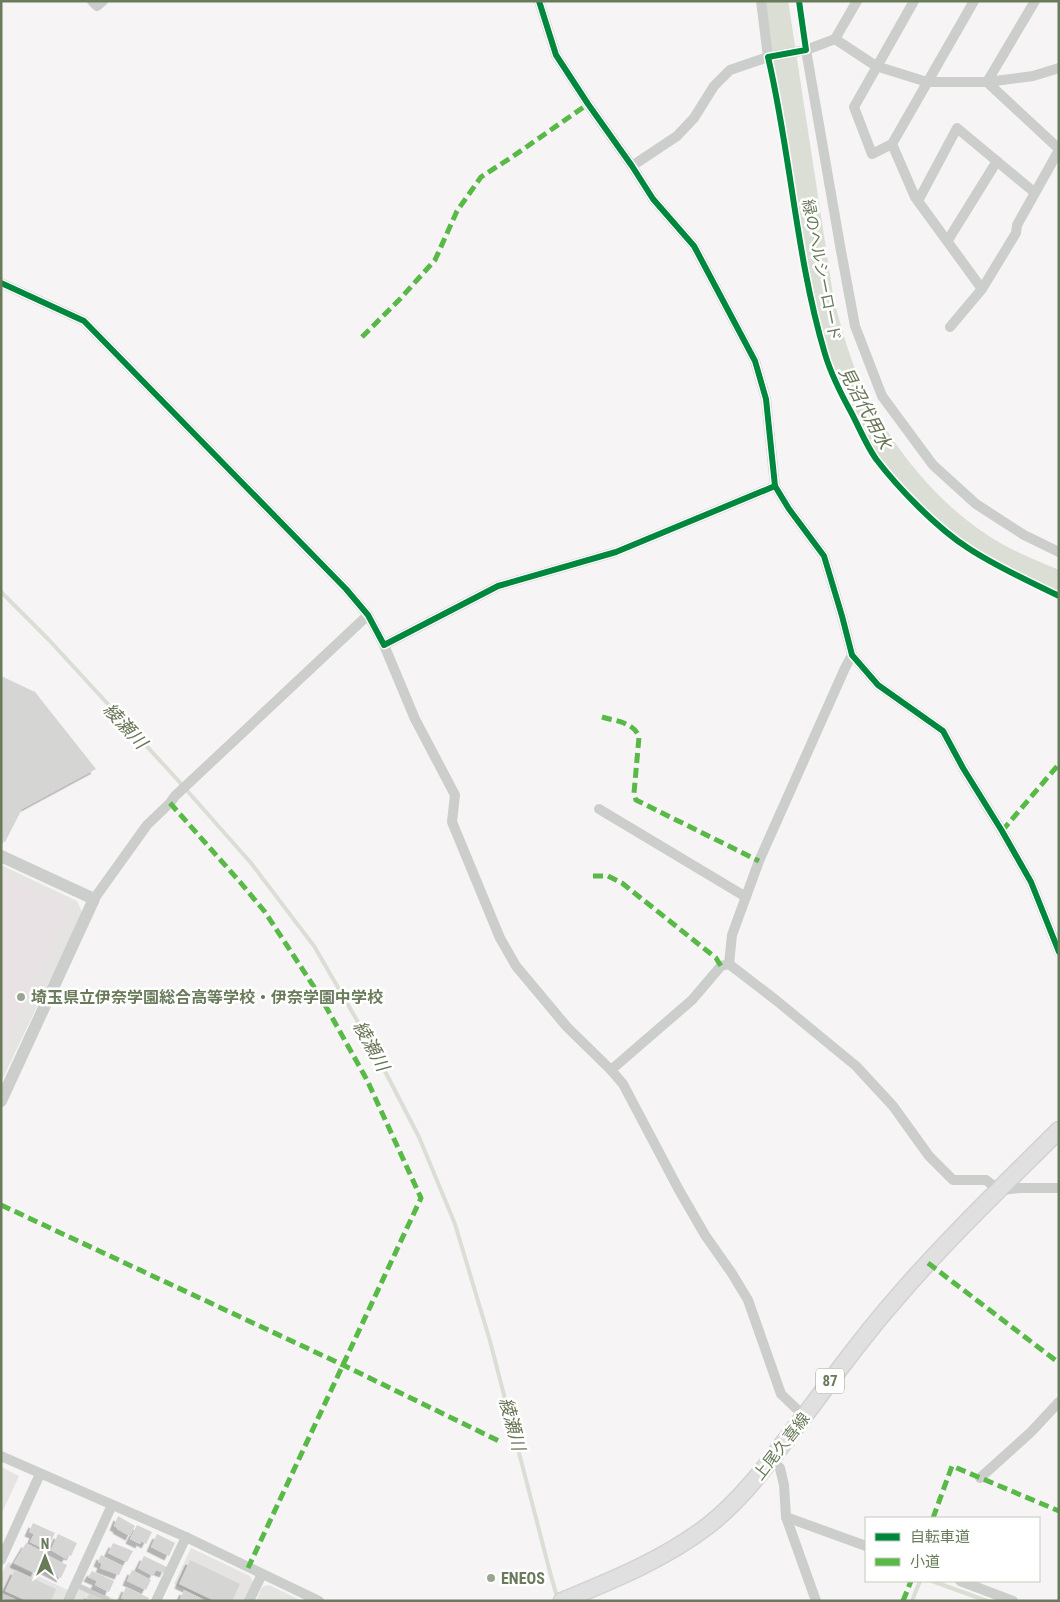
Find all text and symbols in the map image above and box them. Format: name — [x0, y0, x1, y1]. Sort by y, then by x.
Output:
street label: 緑のヘルシーロード — [798, 198, 845, 343]
water label: 見沼代用水 — [835, 363, 897, 454]
water label: 綾瀬川 — [99, 699, 153, 754]
place label: 埼玉県立伊奈学園総合高等学校・伊奈学園中学校 — [31, 988, 383, 1007]
marker: 埼玉県立伊奈学園総合高等学校・伊奈学園中学校 — [15, 991, 27, 1003]
water label: 綾瀬川 — [349, 1017, 395, 1076]
road number: 87 — [816, 1368, 844, 1394]
water label: 綾瀬川 — [495, 1395, 530, 1455]
street label: 上尾久喜線 — [749, 1409, 814, 1484]
legend — [865, 1517, 1040, 1582]
text: 自転車道 — [910, 1528, 970, 1546]
north arrow — [20, 1532, 70, 1582]
text: N — [41, 1536, 49, 1552]
text: 小道 — [910, 1553, 940, 1571]
place label: ENEOS — [501, 1569, 545, 1588]
marker: ENEOS — [485, 1572, 497, 1584]

